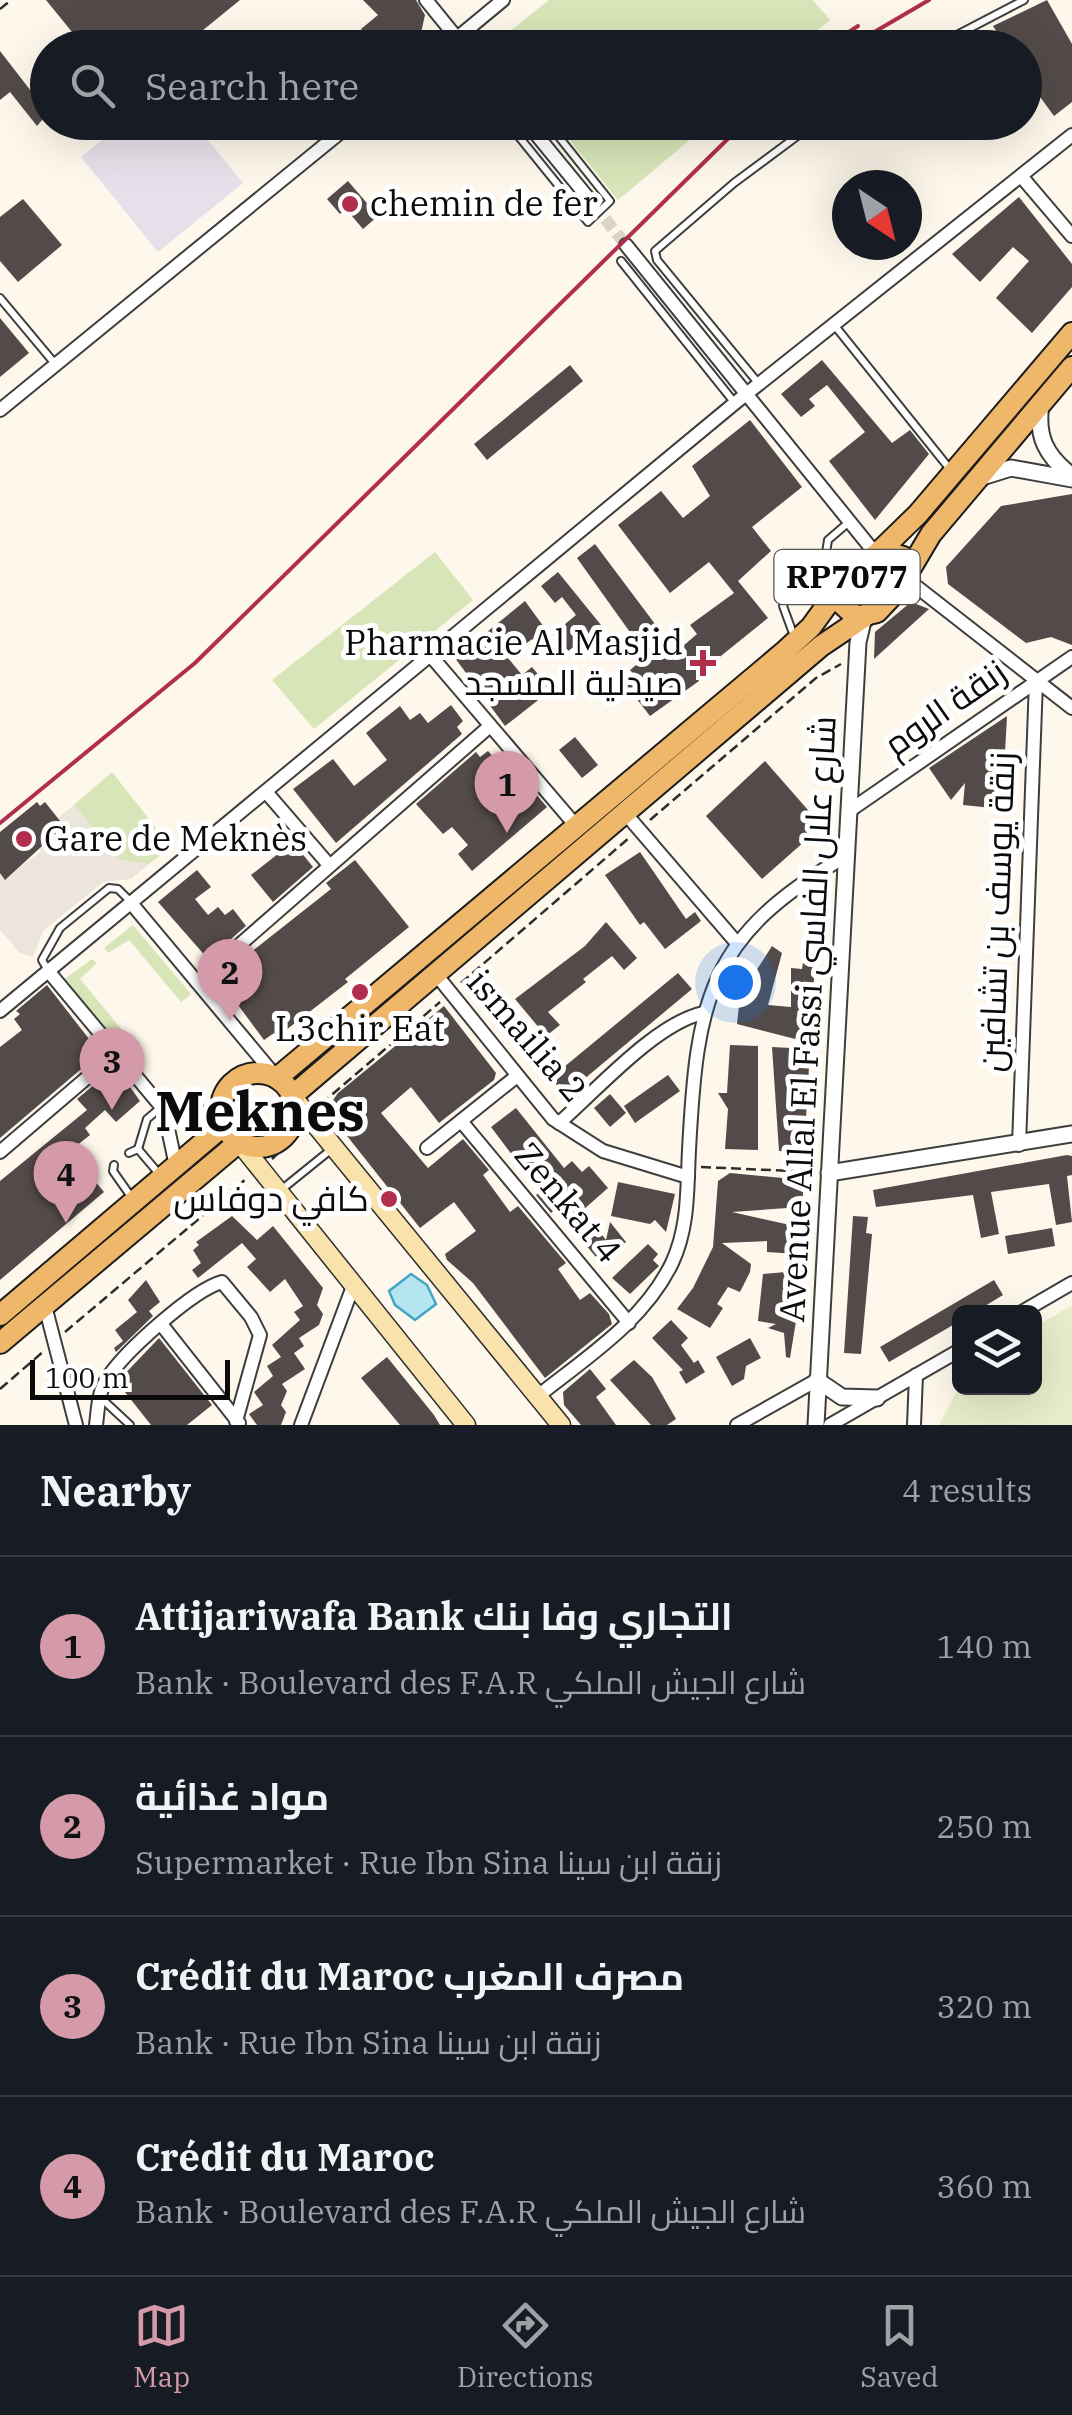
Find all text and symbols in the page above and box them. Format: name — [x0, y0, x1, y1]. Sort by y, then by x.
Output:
search box — [30, 30, 1042, 140]
icon: search — [65, 58, 120, 113]
text: Search here — [145, 61, 359, 110]
north arrow — [832, 170, 922, 260]
place label: chemin de fer — [370, 180, 598, 226]
marker: chemin de fer — [339, 193, 361, 215]
road number: RP7077 — [774, 550, 920, 604]
place label: Pharmacie Al Masjid صيدلية المسجد — [344, 619, 683, 705]
street label: زنقة الروم — [874, 648, 1016, 768]
marker: Pharmacie Al Masjid صيدلية المسجد — [692, 652, 714, 674]
street label: Avenue Allal El Fassi شارع علال الفاسي — [768, 715, 850, 1323]
pin: 1 — [474, 750, 540, 833]
street label: زنقة يوسف بن تشافين — [967, 751, 1025, 1073]
place label: Gare de Meknès — [44, 815, 307, 861]
marker: Gare de Meknès — [13, 828, 35, 850]
pin: 2 — [198, 938, 262, 1021]
your location — [710, 957, 761, 1008]
street label: ismailia 2 — [457, 959, 598, 1111]
marker: L3chir Eat — [349, 981, 371, 1003]
place label: L3chir Eat — [275, 1005, 445, 1051]
pin: 3 — [80, 1028, 144, 1110]
district label: Meknes — [155, 1075, 365, 1146]
street label: Zenkat 4 — [505, 1132, 633, 1272]
pin: 4 — [34, 1140, 98, 1223]
place label: كافي دوفاس — [174, 1175, 369, 1226]
marker: كافي دوفاس — [378, 1188, 400, 1210]
map controls — [952, 1305, 1042, 1395]
button: layers — [952, 1305, 1042, 1395]
scale bar — [30, 1355, 230, 1400]
text: 100 m — [45, 1359, 129, 1396]
text: Nearby — [40, 1463, 191, 1518]
text: 4 results — [902, 1469, 1032, 1511]
text: Attijariwafa Bank التجاري وفا بنك — [135, 1591, 733, 1640]
text: 1 — [63, 1625, 82, 1667]
text: 140 m — [936, 1625, 1032, 1667]
text: Bank · Boulevard des F.A.R شارع الجيش الملكي — [135, 1661, 806, 1703]
text: مواد غذائية — [135, 1771, 329, 1820]
text: 2 — [63, 1805, 82, 1847]
text: 250 m — [936, 1805, 1032, 1847]
text: Supermarket · Rue Ibn Sina زنقة ابن سينا — [135, 1841, 722, 1883]
text: Crédit du Maroc مصرف المغرب — [135, 1951, 684, 2000]
text: 3 — [63, 1985, 82, 2027]
text: 320 m — [936, 1985, 1032, 2027]
text: Bank · Rue Ibn Sina زنقة ابن سينا — [135, 2021, 601, 2063]
text: Crédit du Maroc — [135, 2132, 435, 2181]
text: 4 — [63, 2165, 82, 2207]
text: 360 m — [936, 2165, 1032, 2207]
text: Bank · Boulevard des F.A.R شارع الجيش الملكي — [135, 2190, 806, 2232]
tab: Map — [133, 2298, 190, 2395]
tab: Directions — [457, 2298, 593, 2395]
tab: Saved — [860, 2298, 939, 2395]

